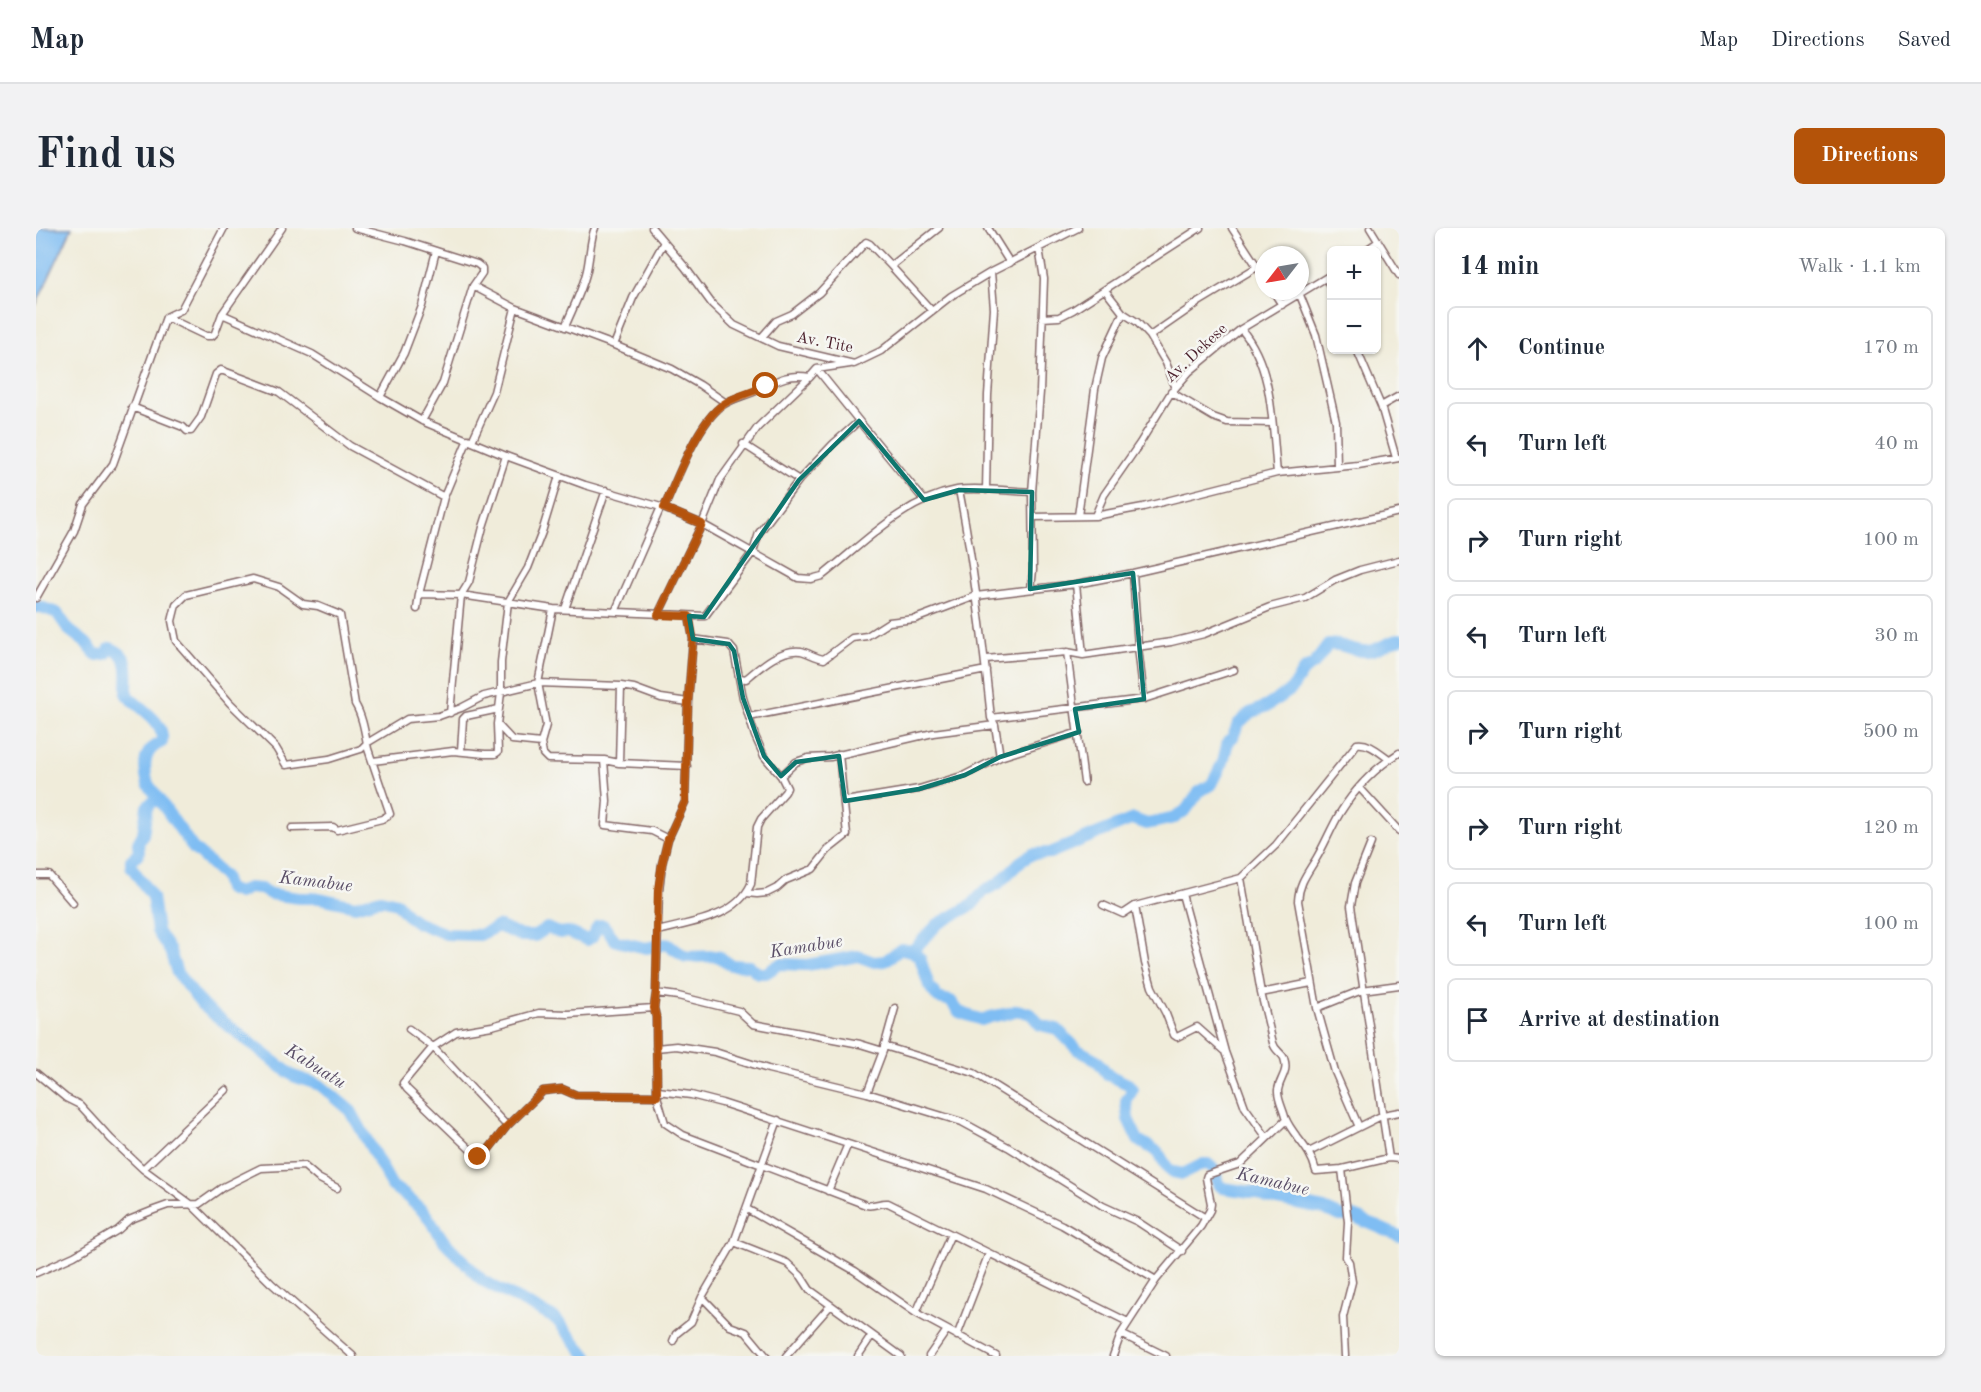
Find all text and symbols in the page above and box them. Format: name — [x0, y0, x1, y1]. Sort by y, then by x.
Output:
text: Map — [30, 27, 84, 55]
text: Map — [1699, 30, 1738, 51]
text: Directions — [1771, 30, 1865, 51]
text: Saved — [1898, 30, 1951, 51]
button: Directions — [1794, 128, 1945, 184]
text: Find us — [36, 135, 175, 177]
north arrow — [1255, 246, 1309, 300]
map controls — [1327, 246, 1381, 354]
button: + — [1327, 246, 1381, 300]
text: 14 min — [1459, 254, 1539, 280]
text: Walk · 1.1 km — [1798, 257, 1921, 277]
button: − — [1327, 300, 1381, 354]
street label: Av. Dekese — [1162, 321, 1231, 386]
street label: Av. Tite — [795, 330, 854, 356]
icon: ahead — [1461, 332, 1494, 365]
text: Continue — [1518, 337, 1605, 359]
text: 170 m — [1863, 338, 1919, 358]
route start — [752, 372, 778, 398]
icon: left — [1461, 428, 1494, 461]
text: Turn left — [1518, 433, 1607, 455]
text: 40 m — [1874, 434, 1919, 454]
icon: right — [1461, 524, 1494, 557]
text: Turn right — [1518, 529, 1622, 551]
text: 100 m — [1863, 530, 1919, 550]
icon: left — [1461, 620, 1494, 653]
text: Turn left — [1518, 625, 1607, 647]
text: 30 m — [1874, 626, 1919, 646]
icon: right — [1461, 716, 1494, 749]
text: Turn right — [1518, 721, 1622, 743]
text: 500 m — [1863, 722, 1919, 742]
icon: right — [1461, 812, 1494, 845]
text: Turn right — [1518, 817, 1622, 839]
text: 120 m — [1863, 818, 1919, 838]
water label: Kamabue — [277, 868, 354, 895]
icon: left — [1461, 908, 1494, 941]
text: Turn left — [1518, 913, 1607, 935]
text: 100 m — [1863, 914, 1919, 934]
water label: Kamabue — [767, 932, 844, 962]
icon: arrive — [1461, 1004, 1494, 1037]
text: Arrive at destination — [1518, 1009, 1720, 1031]
water label: Kabuatu — [281, 1041, 349, 1092]
route end — [464, 1143, 490, 1169]
water label: Kamabue — [1234, 1165, 1311, 1199]

